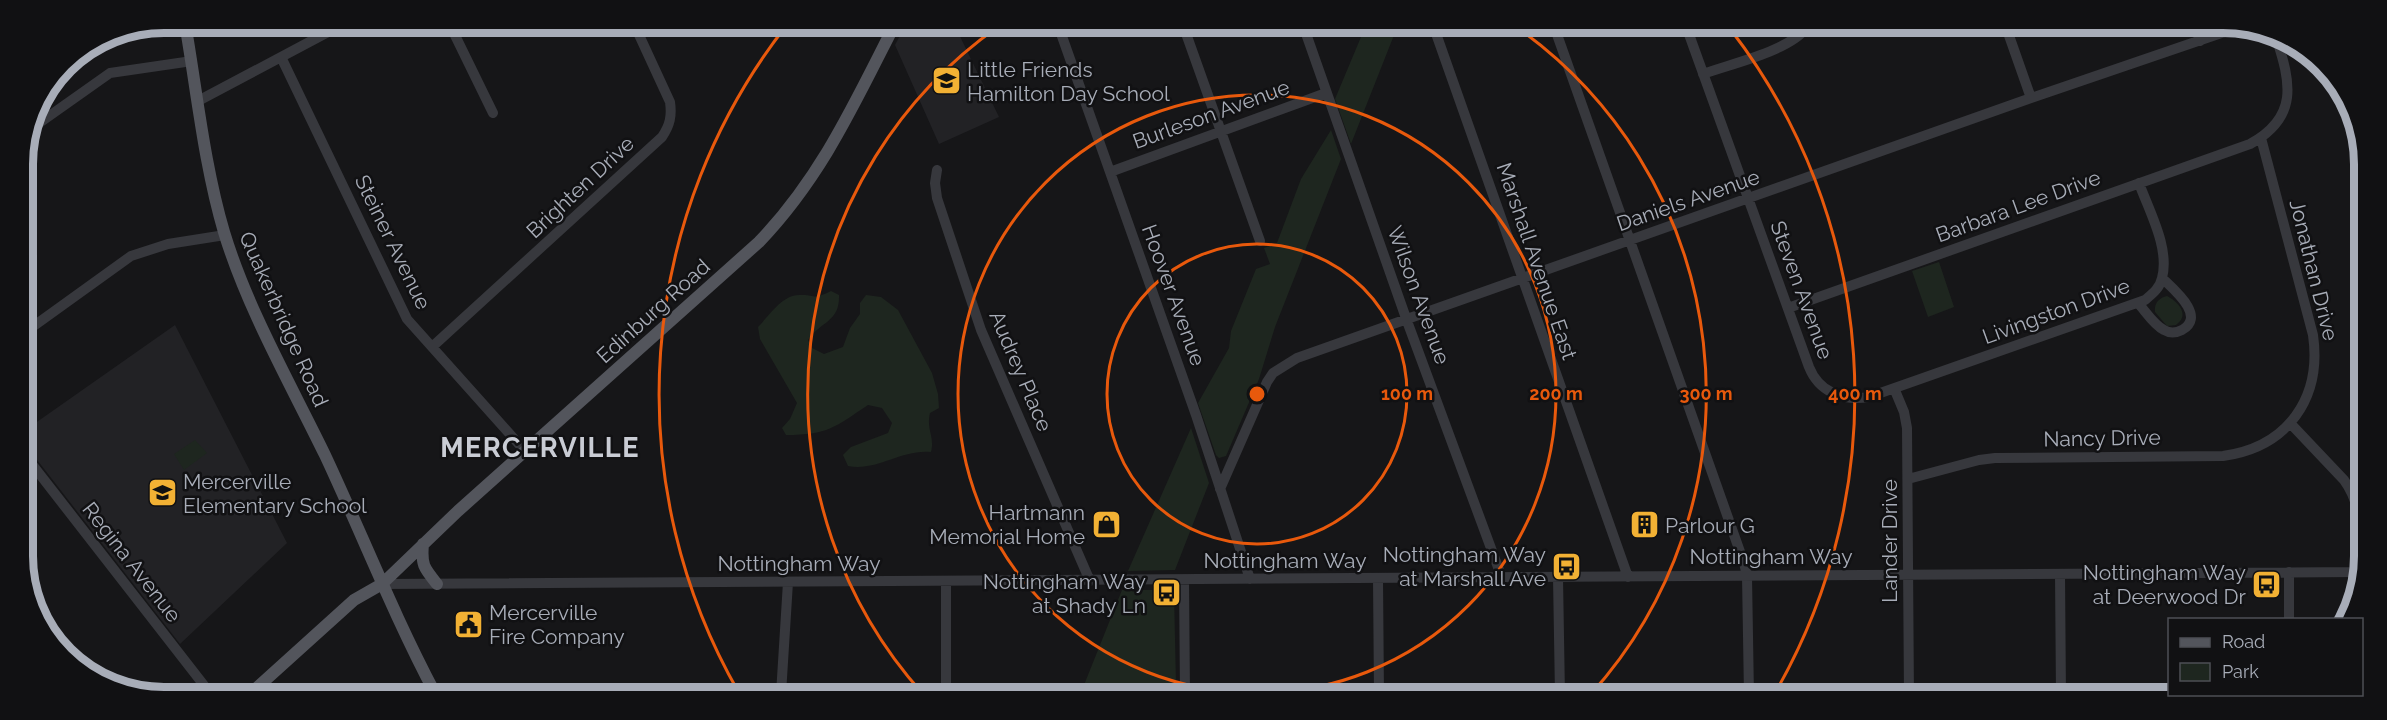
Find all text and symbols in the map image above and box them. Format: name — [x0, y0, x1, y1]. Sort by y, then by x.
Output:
place label: Little Friends Hamilton Day School — [967, 57, 1170, 106]
school or university icon: Little Friends Hamilton Day School — [930, 65, 962, 97]
street label: Burleson Avenue — [1129, 74, 1293, 154]
street label: Brighten Drive — [521, 131, 639, 243]
street label: Marshall Avenue East — [1492, 159, 1582, 363]
street label: Daniels Avenue — [1613, 164, 1763, 236]
street label: Barbara Lee Drive — [1932, 165, 2104, 247]
street label: Steiner Avenue — [350, 171, 436, 313]
street label: Jonathan Drive — [2284, 197, 2344, 343]
street label: Steven Avenue — [1765, 217, 1839, 363]
street label: Hoover Avenue — [1137, 221, 1211, 369]
street label: Wilson Avenue — [1382, 222, 1456, 368]
street label: Quakerbridge Road — [234, 228, 334, 410]
street label: Edinburg Road — [591, 254, 715, 368]
street label: Livingston Drive — [1979, 273, 2133, 349]
street label: Audrey Place — [984, 307, 1058, 435]
text: 100 m — [1381, 383, 1433, 404]
text: 200 m — [1529, 383, 1583, 404]
text: 300 m — [1679, 383, 1733, 404]
text: 400 m — [1828, 383, 1882, 404]
centre of rings — [1247, 384, 1267, 404]
street label: Nancy Drive — [2043, 424, 2161, 452]
district label: MERCERVILLE — [440, 432, 640, 463]
place label: Mercerville Elementary School — [183, 469, 367, 518]
school or university icon: Mercerville Elementary School — [146, 477, 178, 509]
street label: Lander Drive — [1877, 479, 1902, 603]
street label: Regina Avenue — [77, 497, 187, 627]
place label: Hartmann Memorial Home — [929, 500, 1085, 549]
shop icon: Hartmann Memorial Home — [1090, 508, 1122, 540]
building icon: Parlour G — [1628, 509, 1660, 541]
place label: Parlour G — [1665, 513, 1755, 538]
place label: Nottingham Way at Marshall Ave — [1383, 542, 1546, 591]
street label: Nottingham Way — [1689, 544, 1853, 569]
street label: Nottingham Way — [1203, 548, 1367, 573]
bus stop icon: Nottingham Way at Marshall Ave — [1551, 550, 1583, 582]
street label: Nottingham Way — [717, 551, 881, 576]
place label: Nottingham Way at Deerwood Dr — [2083, 560, 2247, 609]
bus stop icon: Nottingham Way at Deerwood Dr — [2251, 568, 2283, 600]
place label: Nottingham Way at Shady Ln — [983, 569, 1146, 618]
bus stop icon: Nottingham Way at Shady Ln — [1151, 577, 1183, 609]
place label: Mercerville Fire Company — [489, 600, 625, 649]
public building icon: Mercerville Fire Company — [452, 608, 484, 640]
legend — [2168, 618, 2363, 696]
text: Road — [2222, 631, 2265, 652]
text: Park — [2222, 661, 2259, 682]

